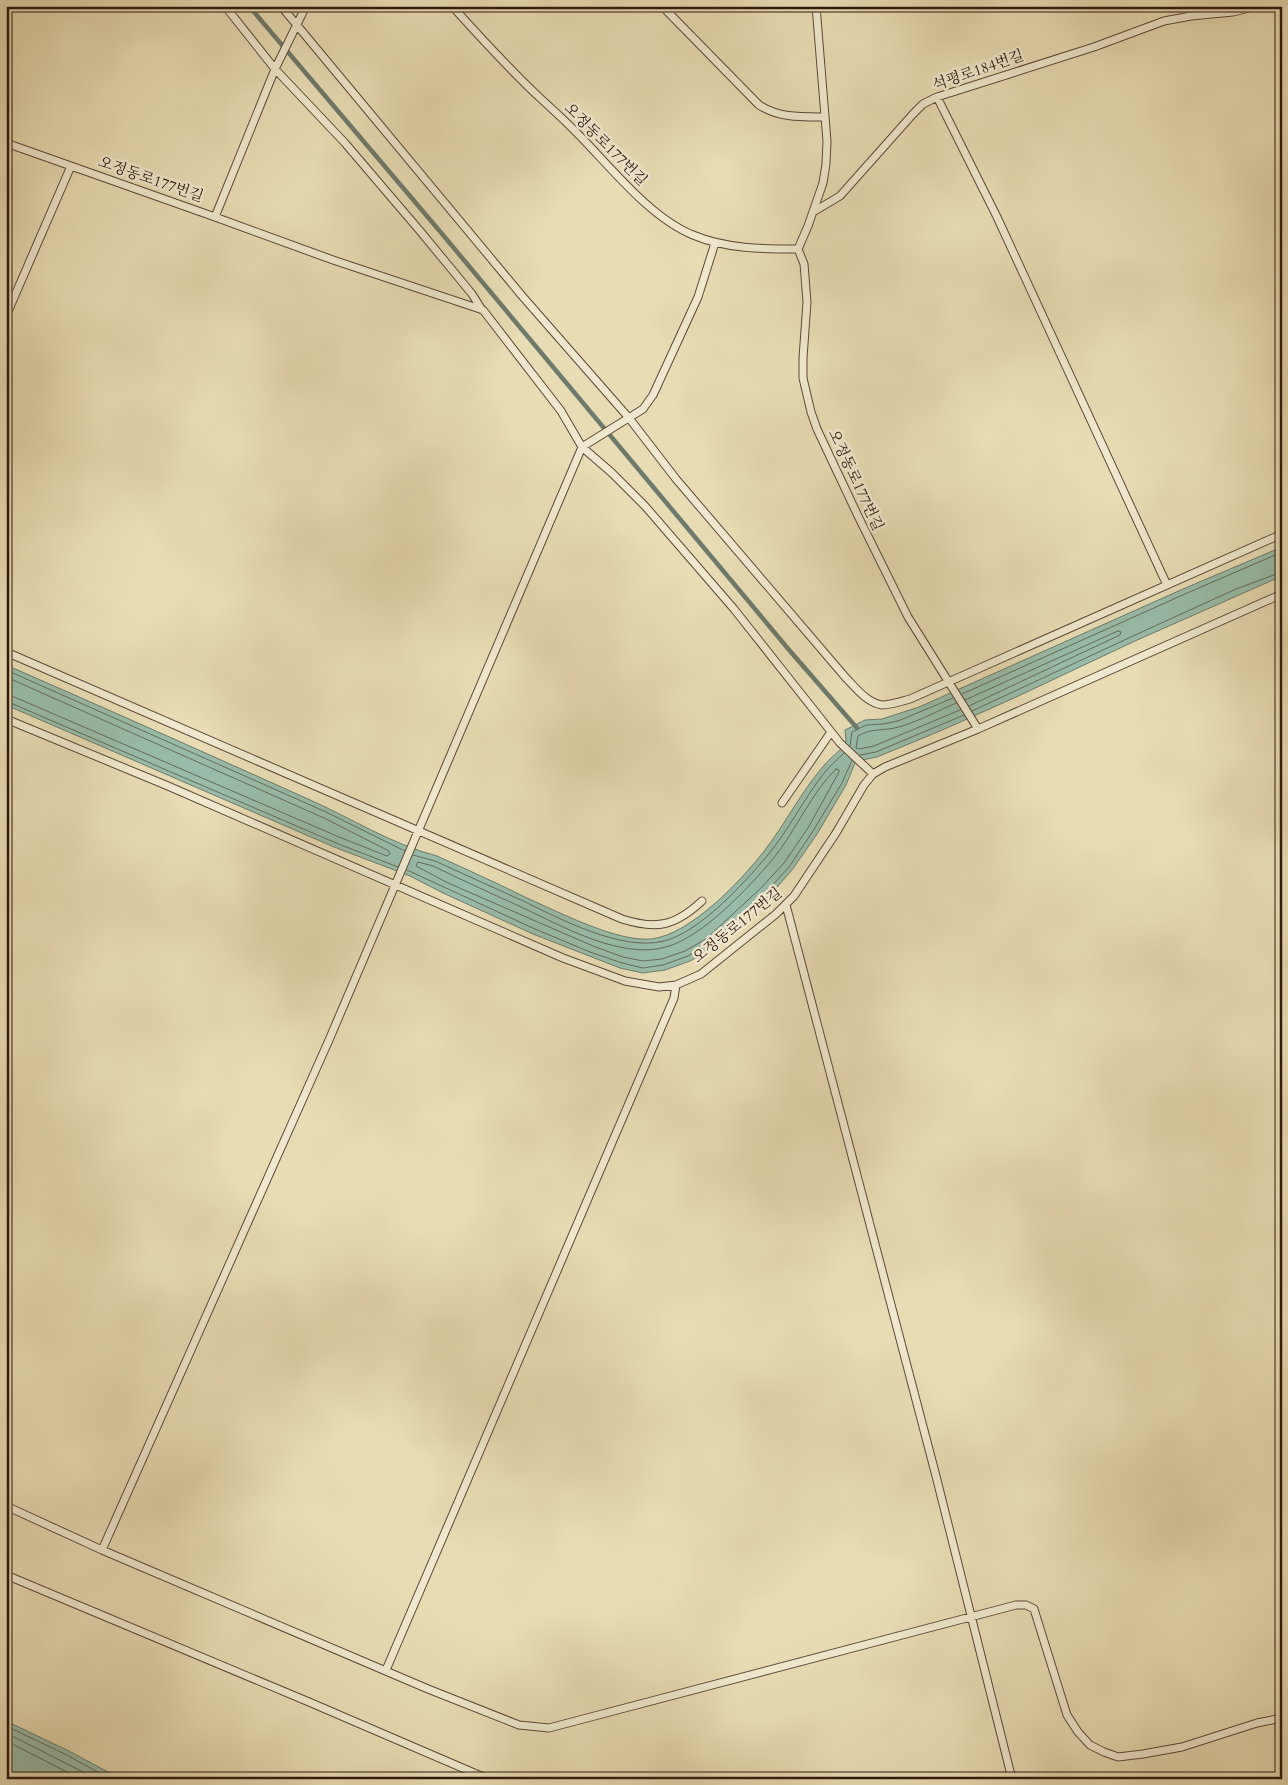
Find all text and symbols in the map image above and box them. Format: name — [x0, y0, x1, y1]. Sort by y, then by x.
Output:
street label: 석평로184번길 — [930, 45, 1026, 95]
street label: 오정동로177번길 — [560, 98, 652, 190]
street label: 오정동로177번길 — [96, 152, 206, 206]
street label: 오정동로177번길 — [824, 426, 888, 534]
street label: 오정동로177번길 — [688, 883, 786, 967]

